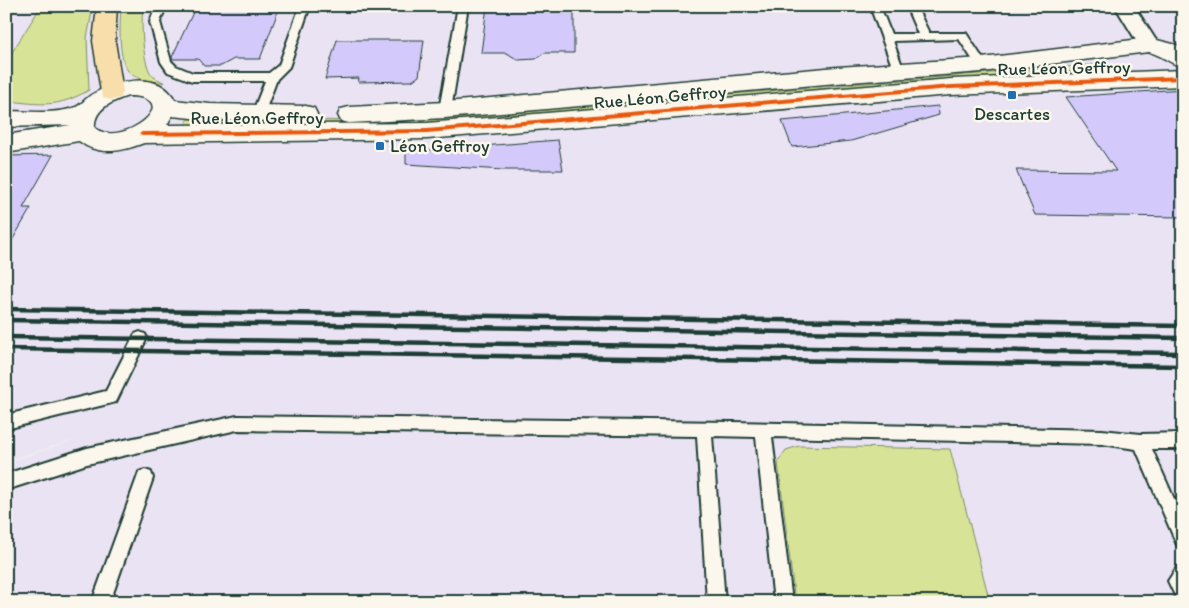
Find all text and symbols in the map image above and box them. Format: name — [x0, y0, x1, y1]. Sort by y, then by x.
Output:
street label: Rue Léon Geffroy — [997, 56, 1131, 80]
street label: Rue Léon Geffroy — [593, 80, 728, 114]
marker: Descartes — [1006, 89, 1018, 101]
place label: Descartes — [974, 103, 1050, 125]
street label: Rue Léon Geffroy — [190, 107, 324, 129]
place label: Léon Geffroy — [390, 135, 490, 157]
marker: Léon Geffroy — [374, 140, 386, 152]

